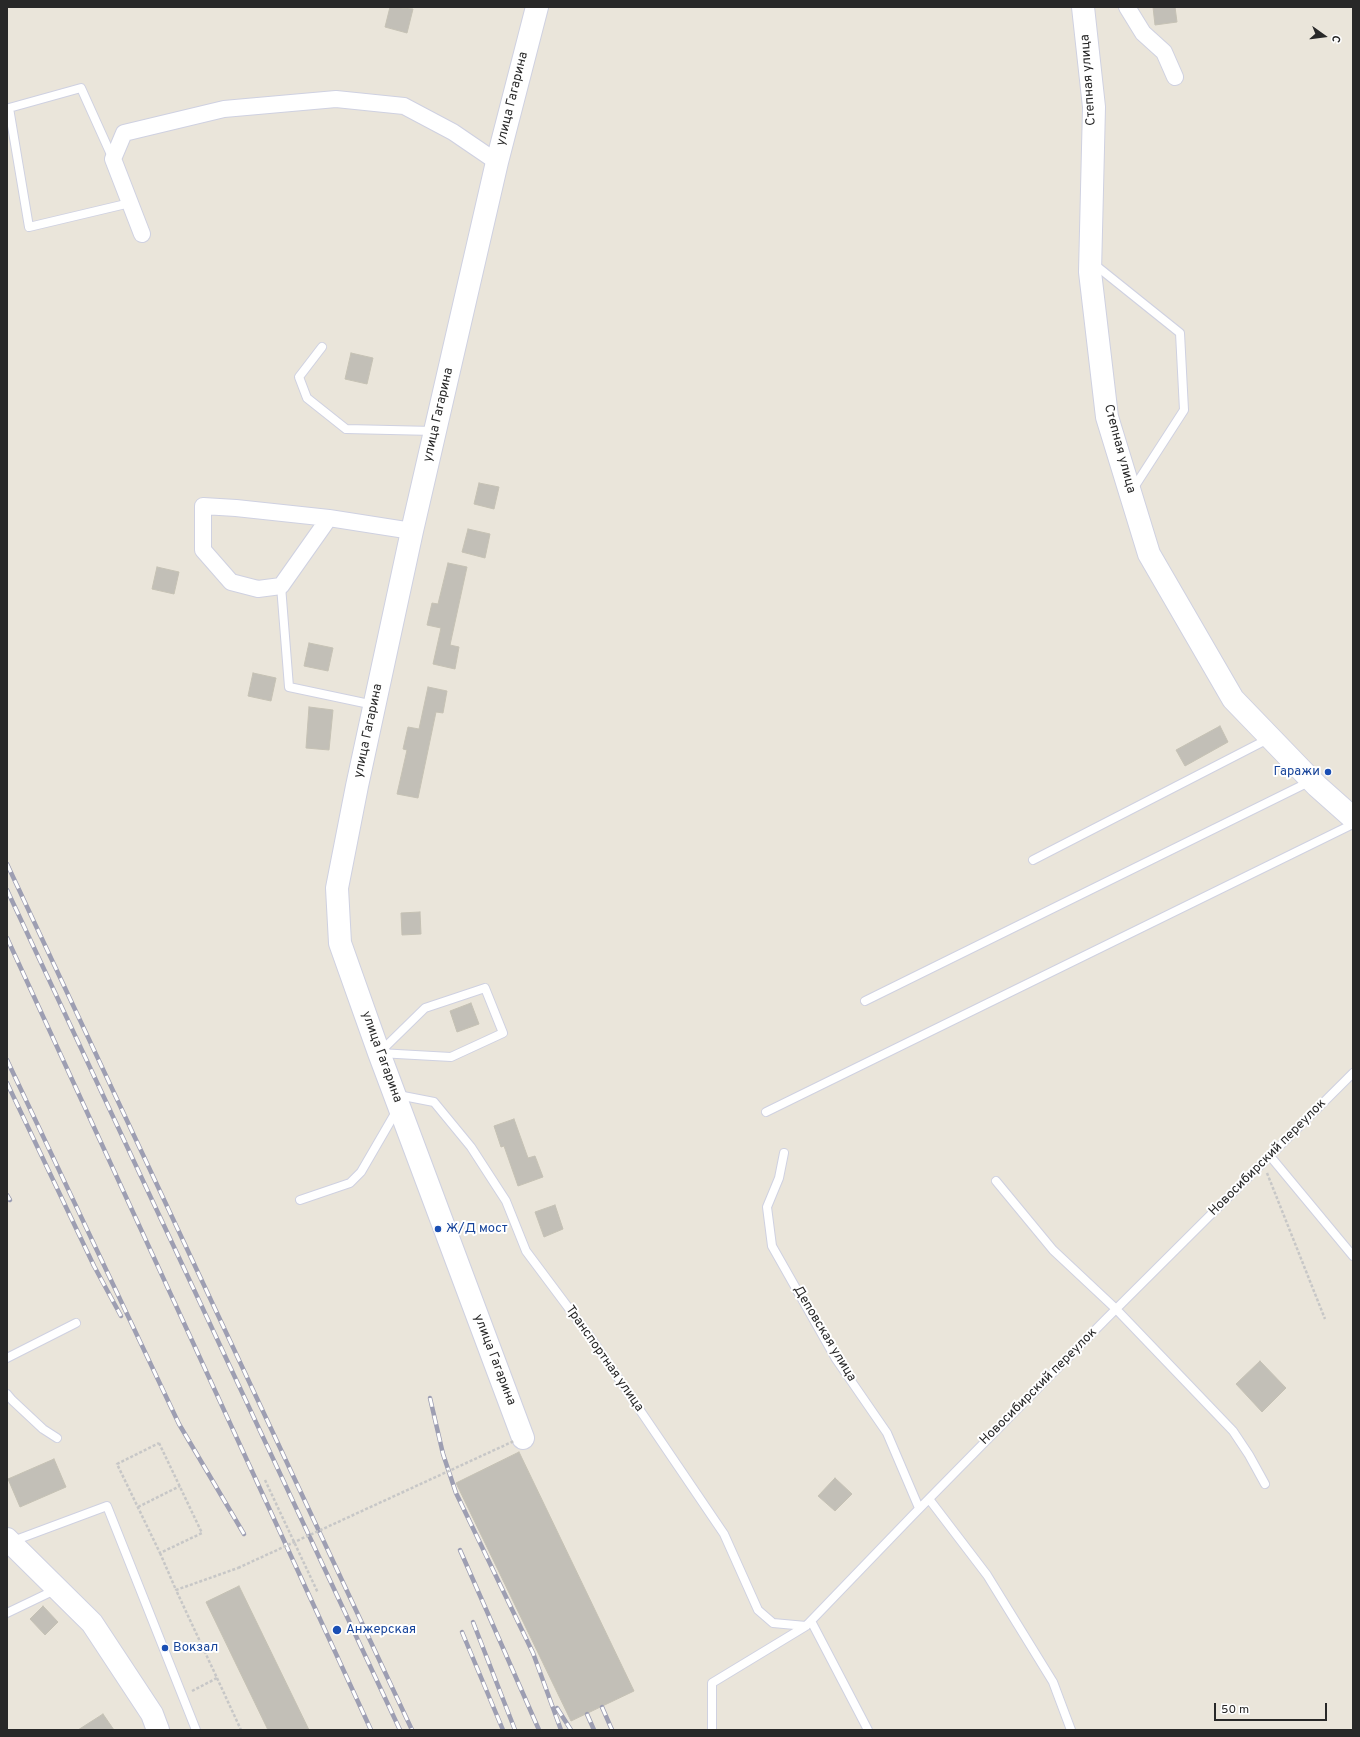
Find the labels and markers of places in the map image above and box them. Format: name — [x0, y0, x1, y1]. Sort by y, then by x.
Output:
place label: Гаражи — [1273, 764, 1320, 780]
marker: Гаражи — [1323, 767, 1333, 777]
place label: Ж/Д мост — [446, 1221, 508, 1237]
marker: Ж/Д мост — [433, 1224, 443, 1234]
place label: Анжерская — [346, 1622, 416, 1638]
marker: Анжерская — [331, 1624, 343, 1636]
place label: Вокзал — [173, 1640, 218, 1656]
marker: Вокзал — [160, 1643, 170, 1653]

